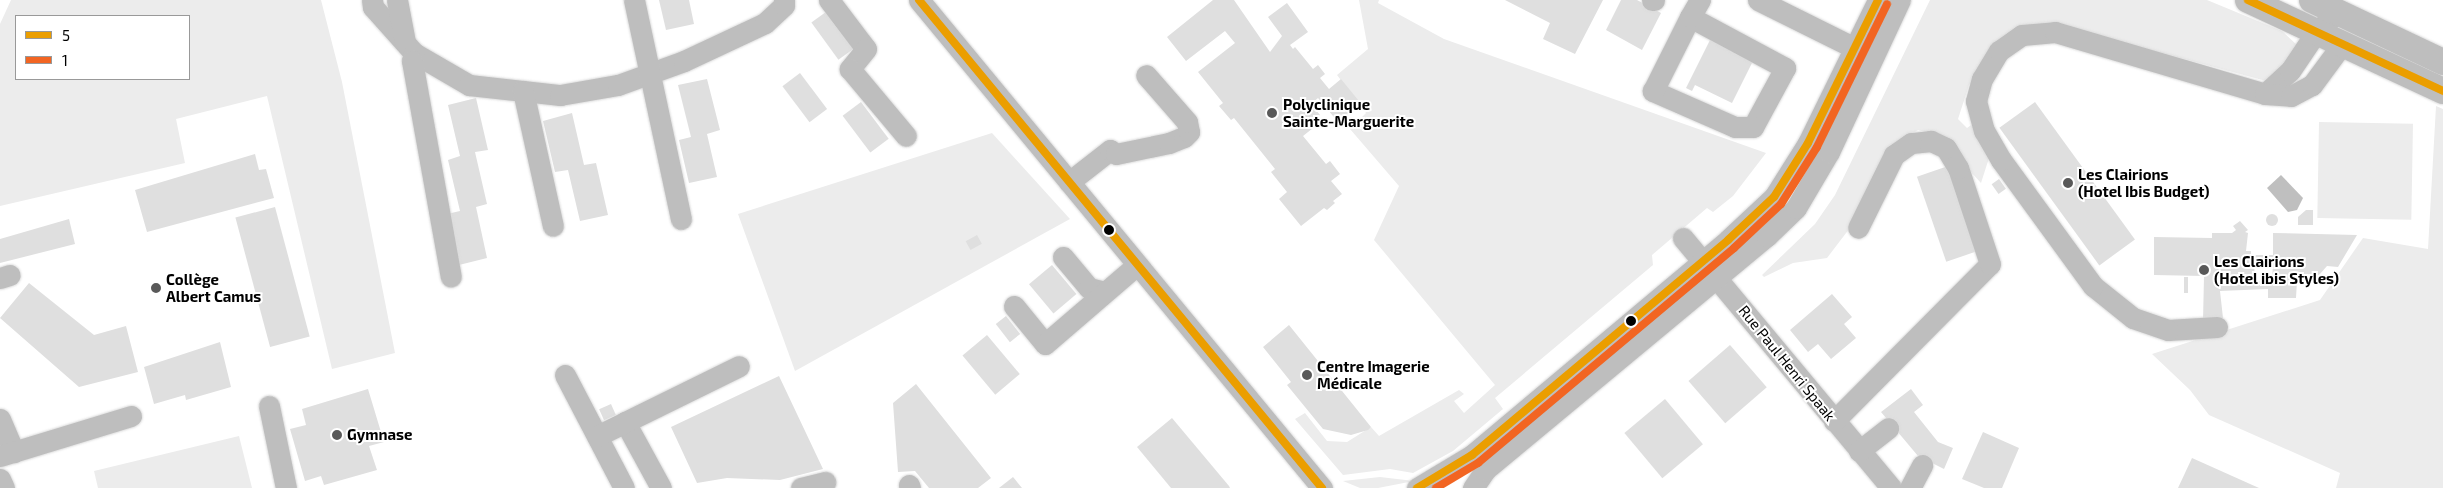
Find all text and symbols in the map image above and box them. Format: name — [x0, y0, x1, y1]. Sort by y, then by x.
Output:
legend — [15, 15, 190, 80]
text: 5 — [62, 26, 70, 44]
text: 1 — [62, 51, 68, 69]
place label: Polyclinique Sainte-Marguerite — [1283, 95, 1414, 130]
marker: Polyclinique Sainte-Marguerite — [1265, 106, 1279, 120]
place label: Les Clairions (Hotel Ibis Budget) — [2078, 165, 2210, 200]
marker: Les Clairions (Hotel Ibis Budget) — [2062, 177, 2074, 189]
unlabelled marker — [1104, 225, 1114, 235]
place label: Les Clairions (Hotel ibis Styles) — [2214, 252, 2339, 287]
marker: Les Clairions (Hotel ibis Styles) — [2198, 264, 2210, 276]
place label: Collège Albert Camus — [166, 270, 261, 305]
marker: Collège Albert Camus — [150, 282, 162, 294]
street label: Rue Paul Henri Spaak — [1735, 302, 1839, 424]
unlabelled marker — [1626, 316, 1636, 326]
place label: Centre Imagerie Médicale — [1317, 357, 1430, 392]
marker: Centre Imagerie Médicale — [1301, 369, 1313, 381]
place label: Gymnase — [347, 426, 412, 444]
marker: Gymnase — [331, 429, 343, 441]

